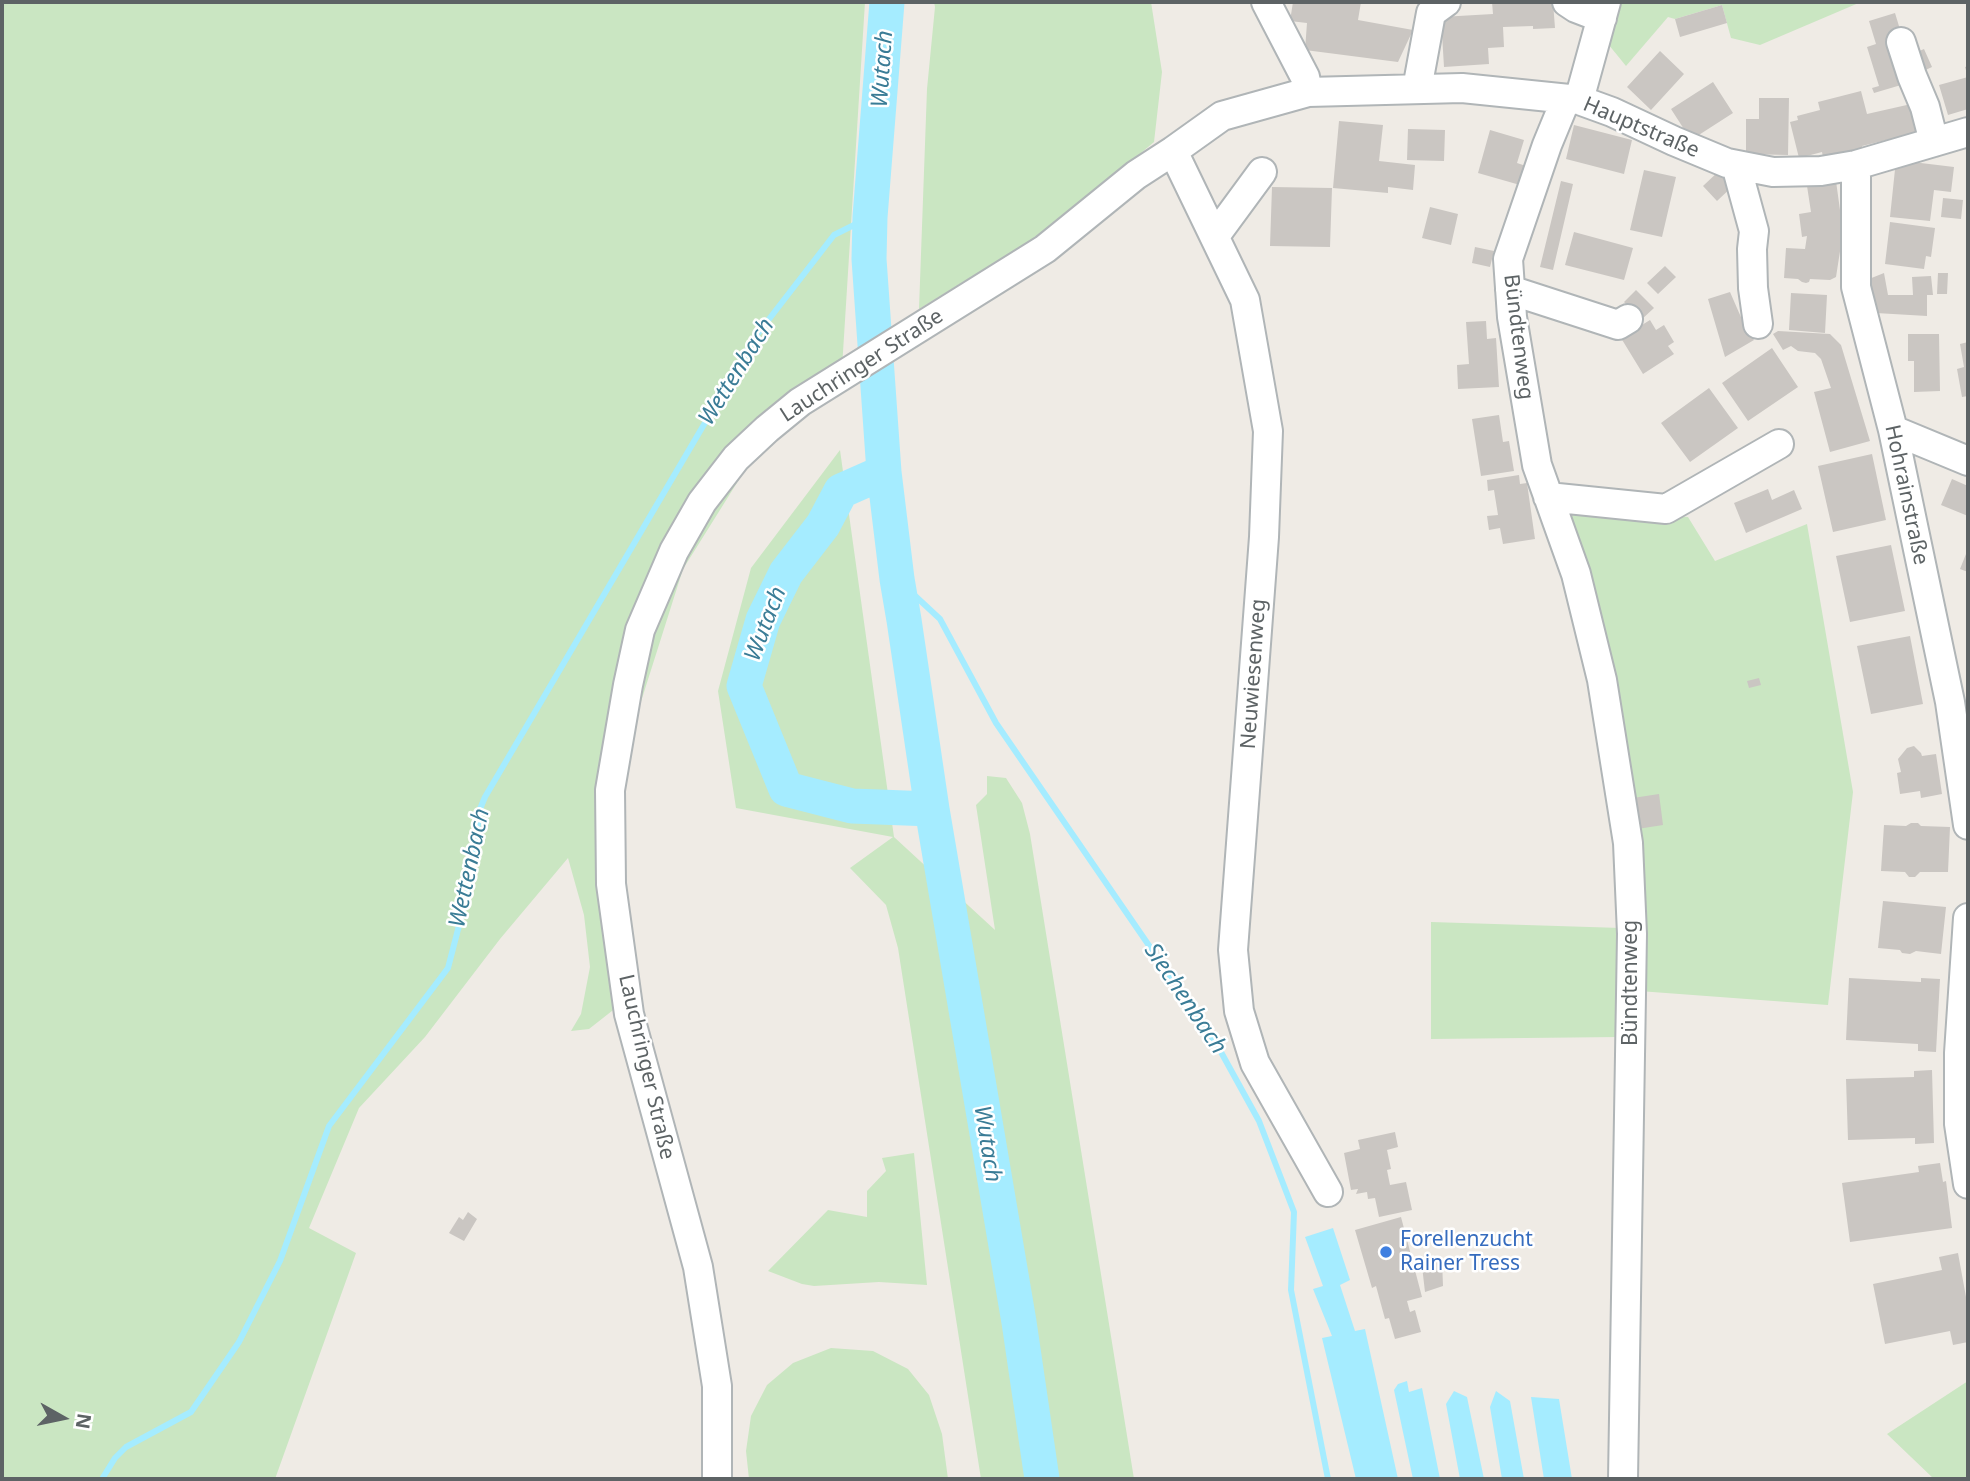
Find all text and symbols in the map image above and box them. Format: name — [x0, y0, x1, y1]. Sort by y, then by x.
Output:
water label: Wutach — [867, 30, 899, 108]
street label: Hauptstraße — [1579, 92, 1703, 164]
street label: Bündtenweg — [1498, 273, 1538, 401]
street label: Lauchringer Straße — [776, 304, 948, 428]
water label: Wettenbach — [693, 313, 781, 431]
street label: Hohrainstraße — [1879, 423, 1933, 567]
water label: Wutach — [739, 583, 793, 665]
street label: Neuwiesenweg — [1236, 598, 1272, 750]
water label: Wettenbach — [444, 806, 496, 930]
street label: Bündtenweg — [1618, 920, 1644, 1046]
water label: Siechenbach — [1138, 938, 1232, 1060]
street label: Lauchringer Straße — [612, 972, 680, 1162]
water label: Wutach — [967, 1104, 1007, 1184]
place label: Forellenzucht Rainer Tress — [1400, 1227, 1533, 1277]
marker: Forellenzucht Rainer Tress — [1378, 1244, 1394, 1260]
north arrow — [28, 1383, 98, 1453]
text: N — [70, 1412, 98, 1431]

